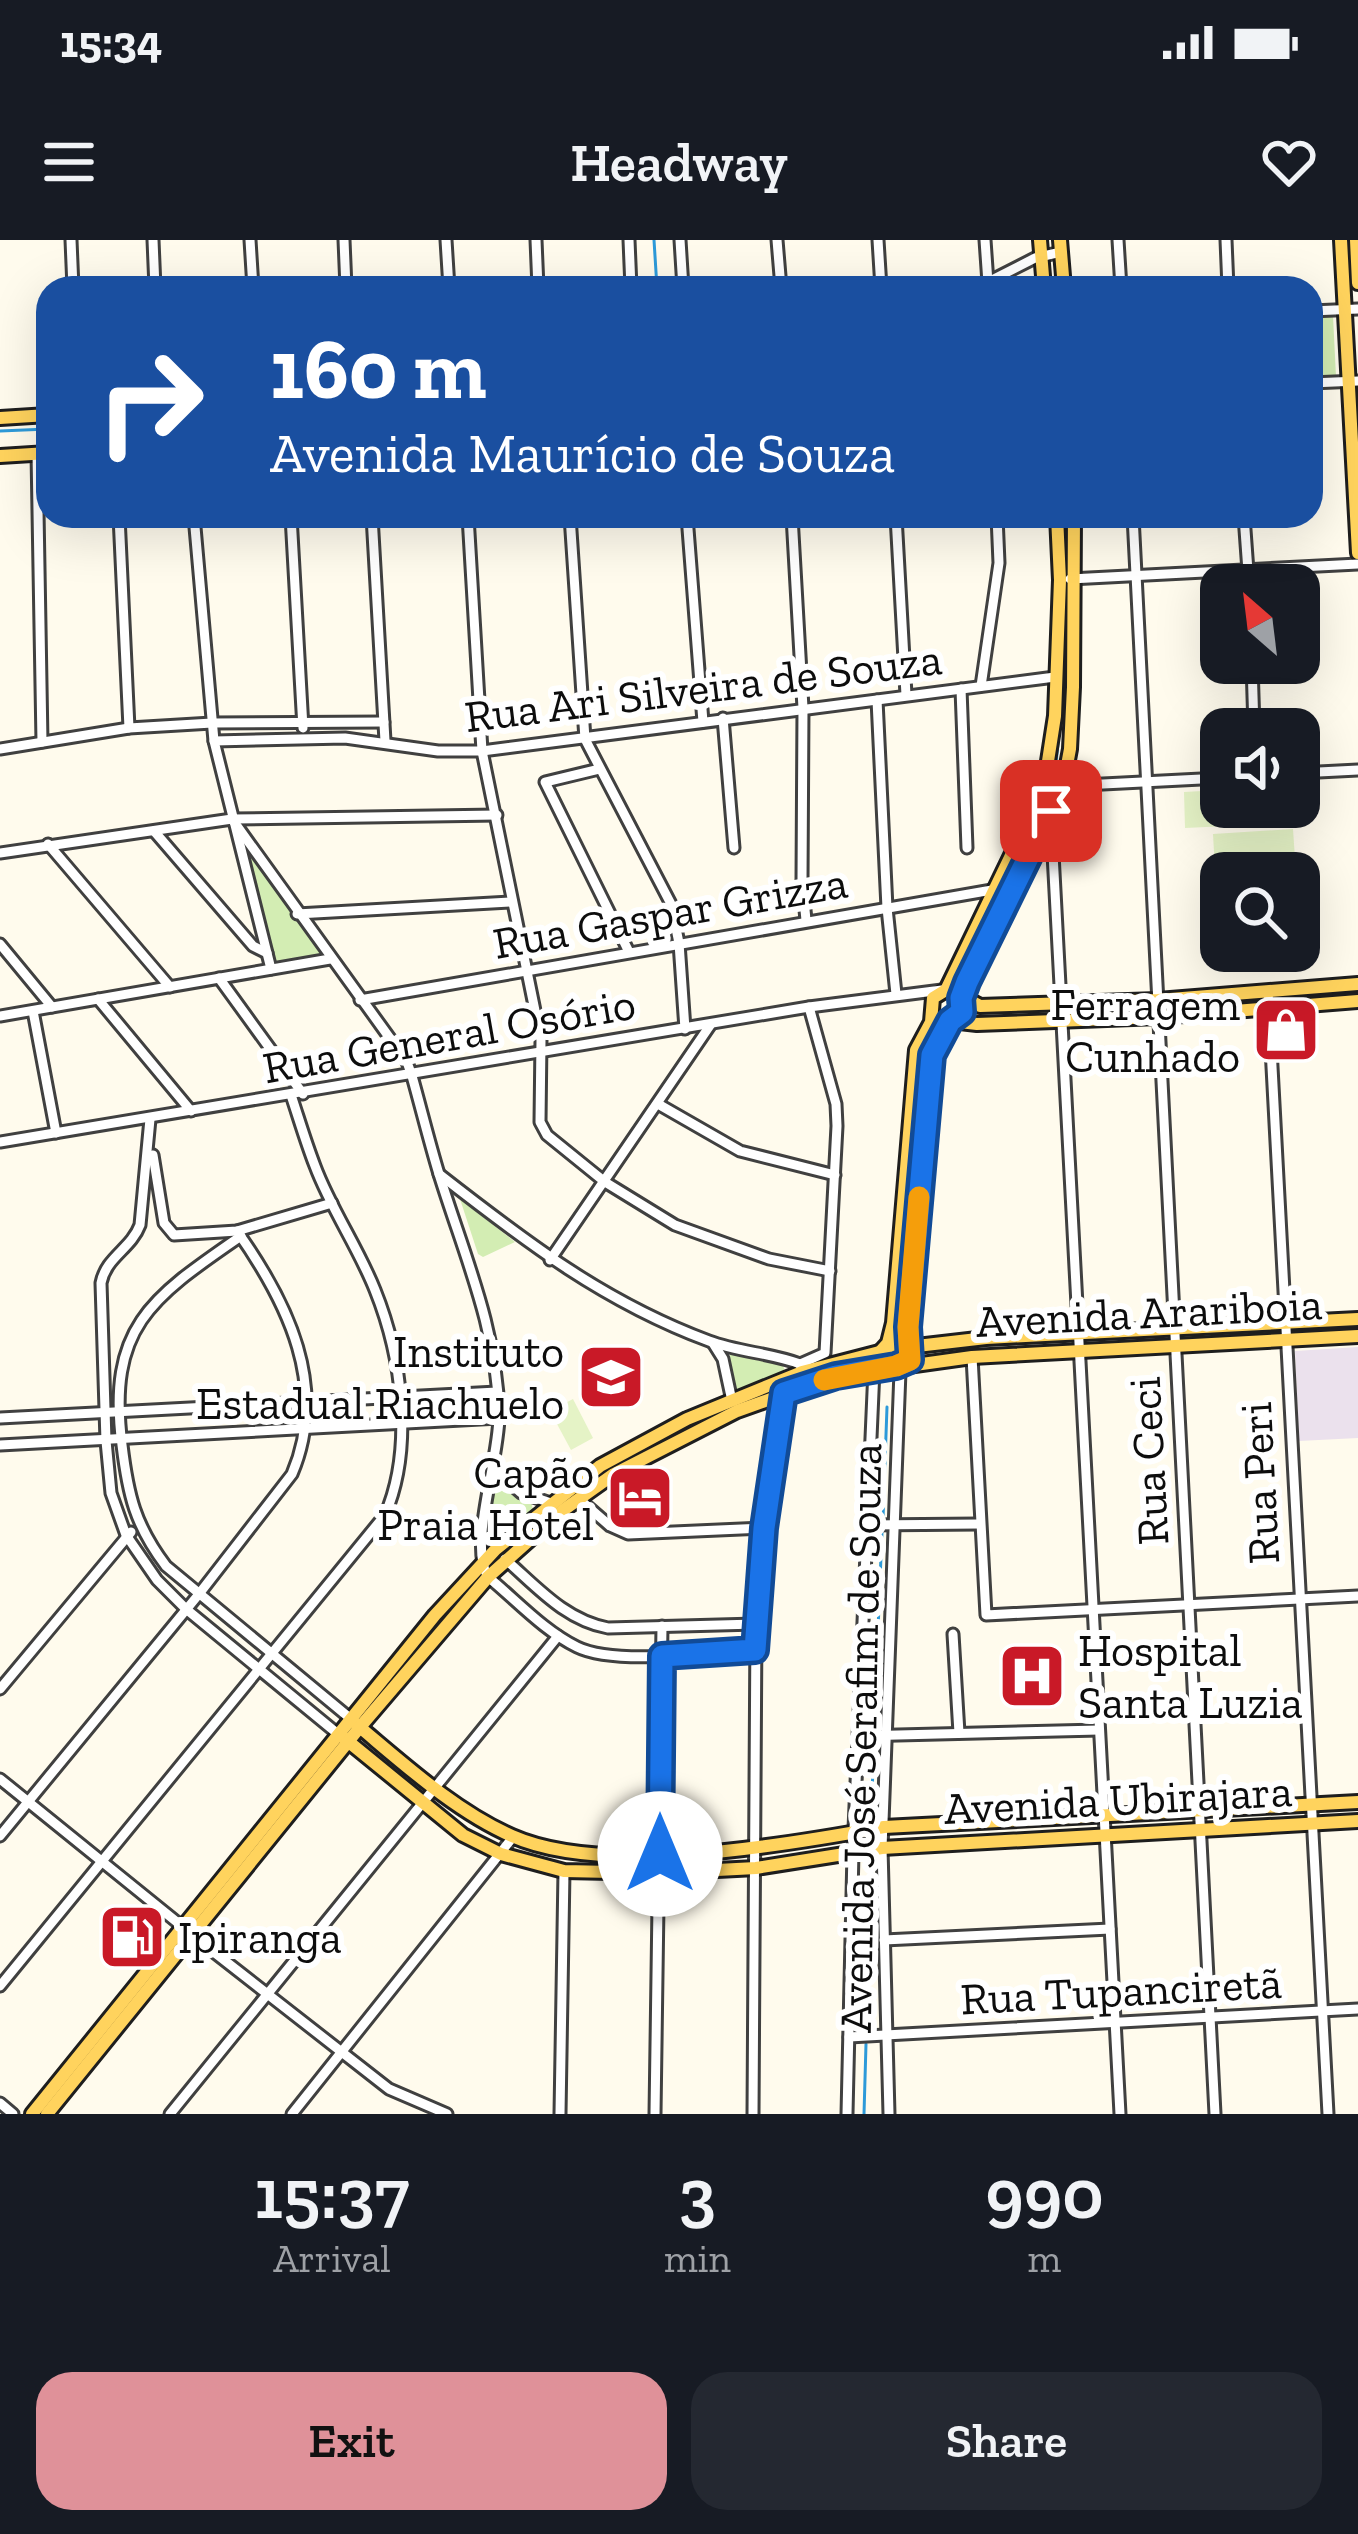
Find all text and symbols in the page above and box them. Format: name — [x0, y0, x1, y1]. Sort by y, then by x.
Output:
text: 15:34 — [60, 15, 162, 69]
icon: menu — [36, 129, 102, 195]
icon: heart — [1256, 129, 1322, 195]
text: Headway — [570, 130, 788, 195]
text: 160 m — [270, 319, 487, 420]
icon: right — [72, 324, 228, 480]
text: Avenida Maurício de Souza — [270, 421, 895, 486]
north arrow — [1200, 564, 1320, 684]
map controls — [1200, 564, 1320, 972]
street label: Rua Ari Silveira de Souza — [462, 632, 945, 744]
button: sound — [1200, 708, 1320, 828]
pin — [1000, 760, 1102, 862]
icon: arrive — [1018, 778, 1084, 844]
button: search — [1200, 852, 1320, 972]
street label: Rua Gaspar Grizza — [489, 855, 851, 971]
street label: Rua General Osório — [259, 977, 640, 1095]
place label: Ferragem Cunhado — [1050, 978, 1240, 1084]
shop icon: Ferragem Cunhado — [1251, 995, 1321, 1065]
street label: Avenida Arariboia — [974, 1277, 1324, 1349]
place label: Instituto Estadual Riachuelo — [196, 1325, 564, 1431]
school or university icon: Instituto Estadual Riachuelo — [576, 1342, 646, 1412]
street label: Rua Ceci — [1118, 1375, 1180, 1547]
street label: Rua Peri — [1229, 1400, 1291, 1565]
street label: Avenida José Serafim de Souza — [829, 1443, 893, 2033]
place label: Capão Praia Hotel — [377, 1446, 594, 1552]
hotel icon: Capão Praia Hotel — [605, 1463, 675, 1533]
place label: Hospital Santa Luzia — [1078, 1624, 1303, 1730]
hospital icon: Hospital Santa Luzia — [997, 1641, 1067, 1711]
street label: Avenida Ubirajara — [943, 1764, 1294, 1836]
position arrow — [597, 1791, 723, 1917]
fuel station icon: Ipiranga — [97, 1902, 167, 1972]
place label: Ipiranga — [178, 1911, 342, 1965]
street label: Rua Tupanciretã — [959, 1956, 1283, 2026]
text: 15:37 — [254, 2150, 410, 2236]
text: 3 — [679, 2150, 716, 2236]
text: 990 — [985, 2150, 1104, 2236]
text: Arrival — [273, 2235, 391, 2282]
text: min — [664, 2235, 731, 2282]
text: m — [1028, 2235, 1061, 2282]
button: Exit — [36, 2372, 667, 2510]
button: Share — [691, 2372, 1322, 2510]

